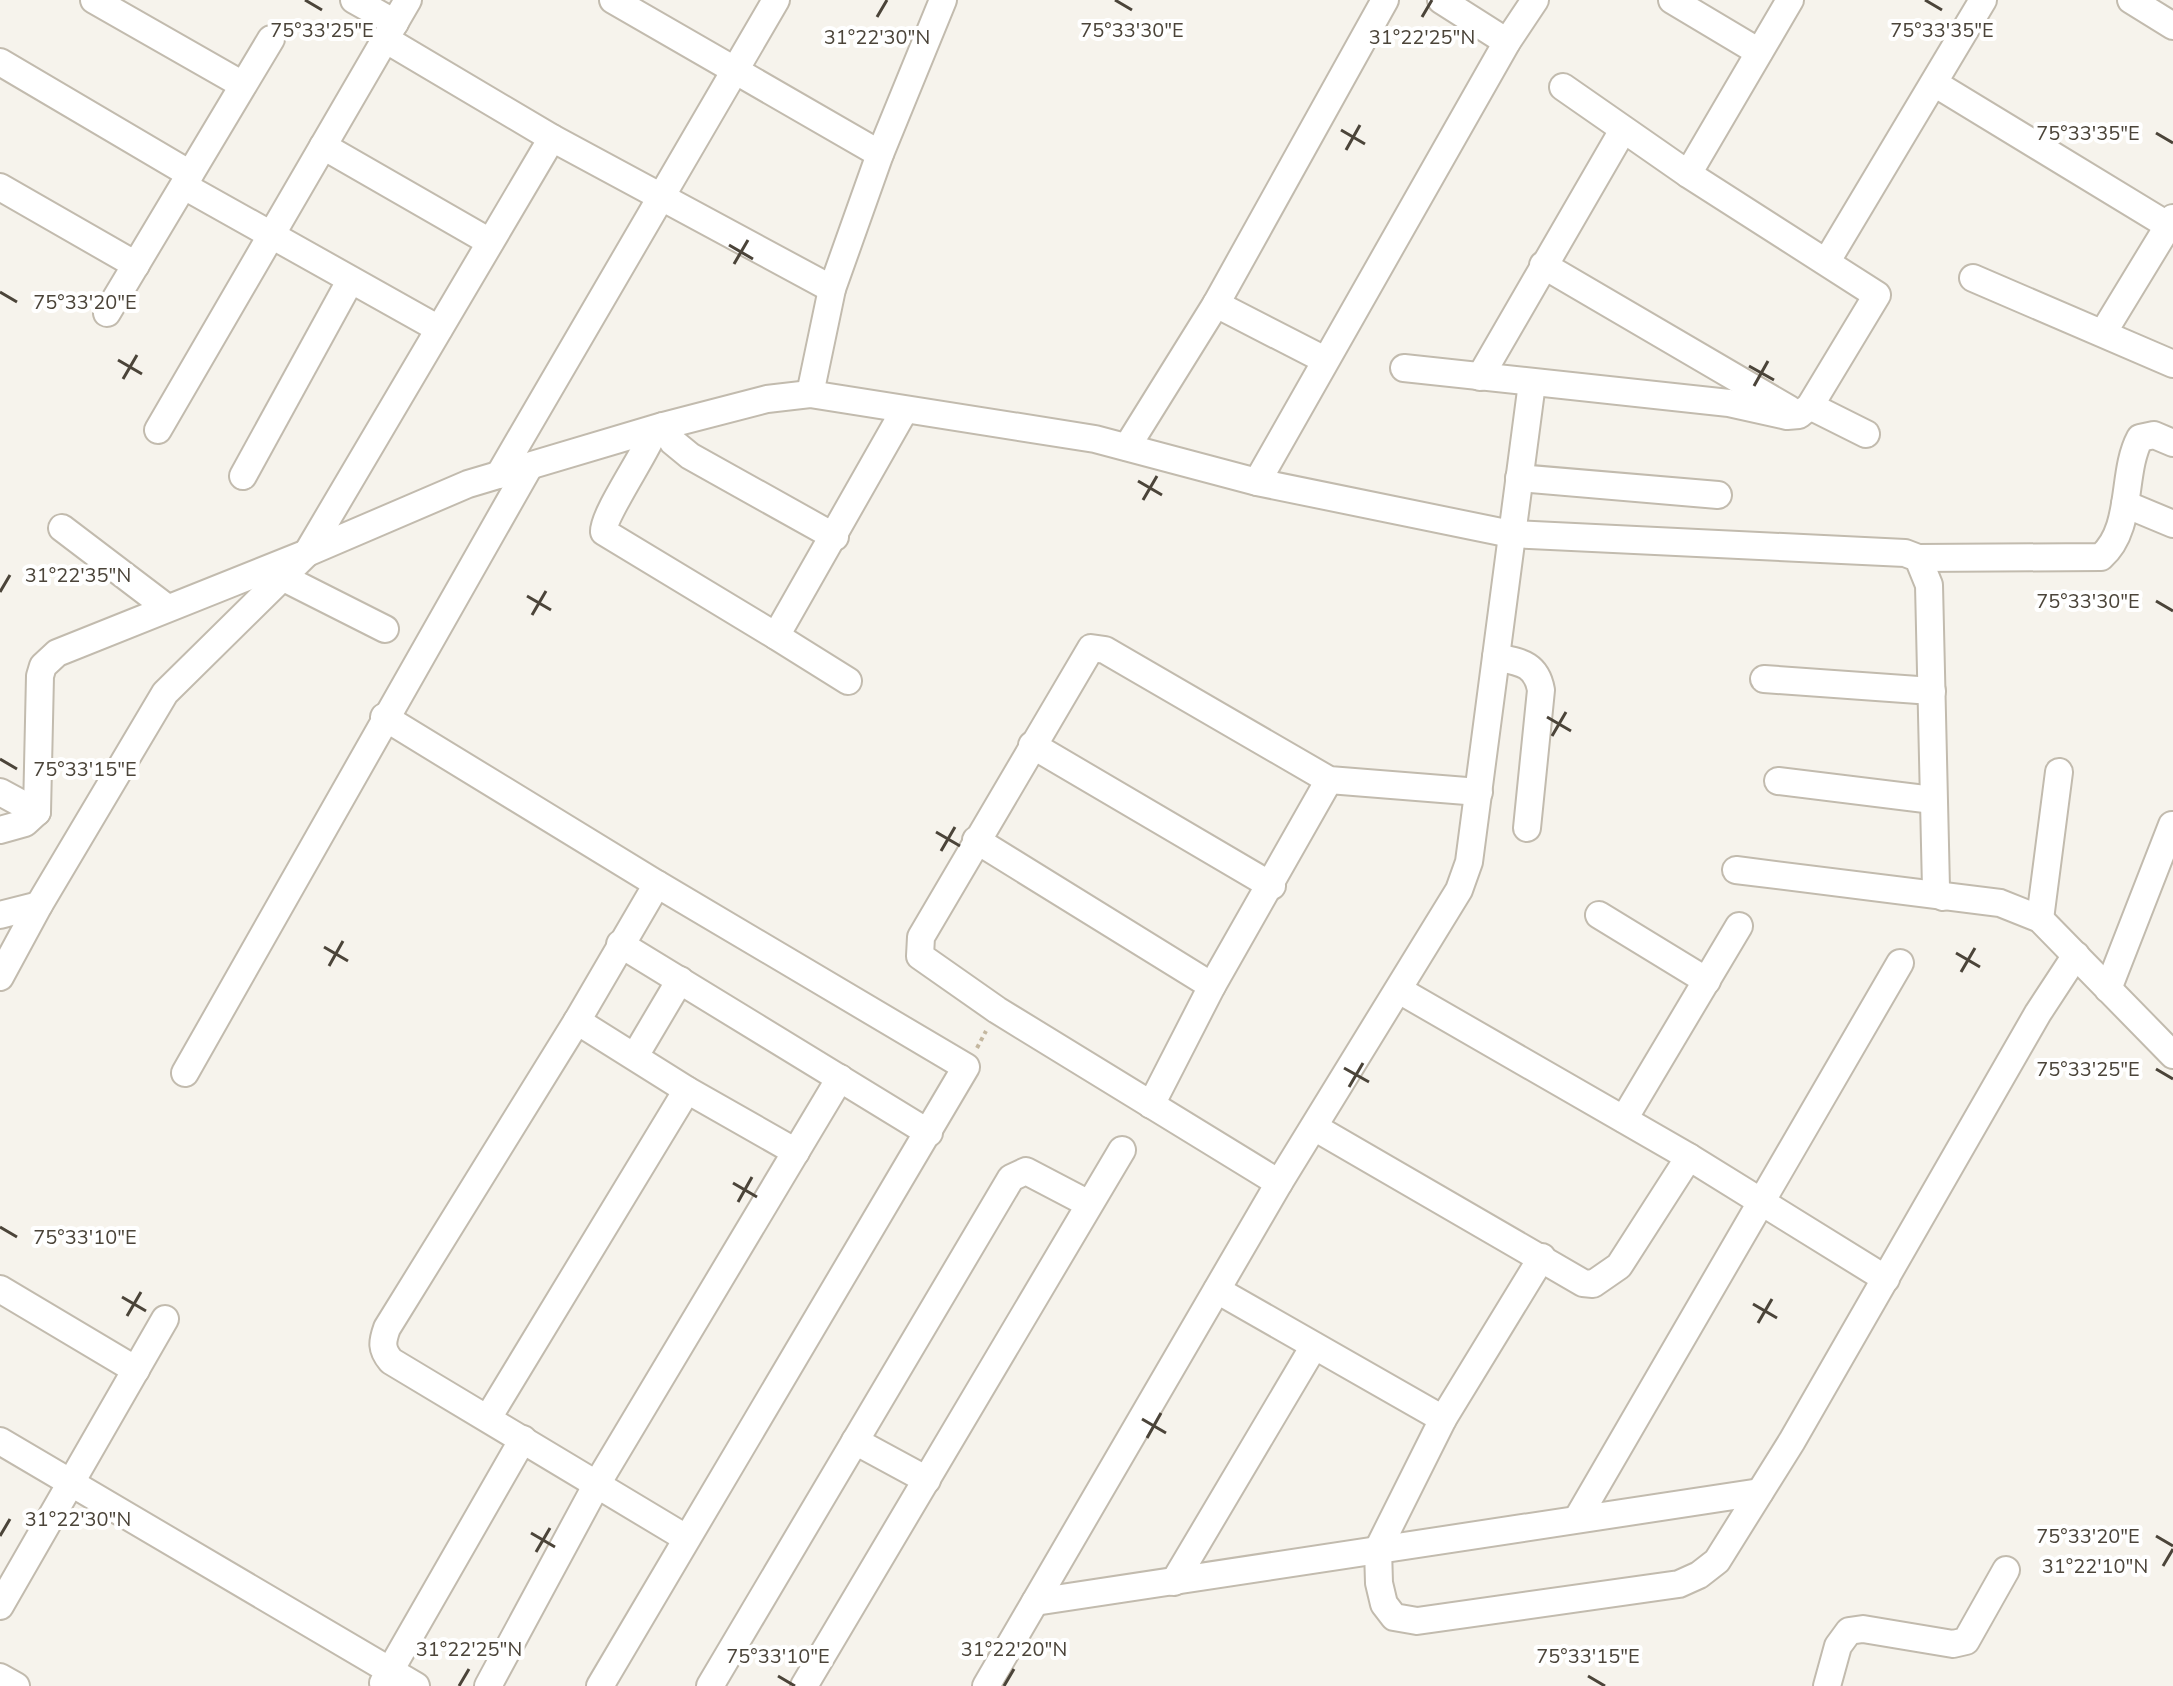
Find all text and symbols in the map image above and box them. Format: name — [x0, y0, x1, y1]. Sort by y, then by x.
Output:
text: 75°33'25"E — [270, 17, 374, 44]
text: 75°33'30"E — [1080, 17, 1184, 44]
text: 75°33'35"E — [1890, 17, 1994, 44]
text: 31°22'30"N — [824, 24, 930, 51]
text: 31°22'25"N — [1369, 24, 1475, 51]
text: 75°33'35"E — [2036, 120, 2140, 147]
text: 75°33'20"E — [33, 289, 137, 316]
text: 31°22'35"N — [25, 562, 131, 589]
text: 75°33'30"E — [2036, 588, 2140, 615]
text: 75°33'15"E — [33, 756, 137, 783]
text: 75°33'25"E — [2036, 1056, 2140, 1083]
text: 75°33'10"E — [33, 1224, 137, 1251]
text: 31°22'30"N — [25, 1506, 131, 1533]
text: 75°33'20"E — [2036, 1523, 2140, 1550]
text: 31°22'10"N — [2042, 1553, 2148, 1580]
text: 31°22'25"N — [416, 1636, 522, 1663]
text: 31°22'20"N — [961, 1636, 1067, 1663]
text: 75°33'10"E — [726, 1643, 830, 1670]
text: 75°33'15"E — [1536, 1643, 1640, 1670]

